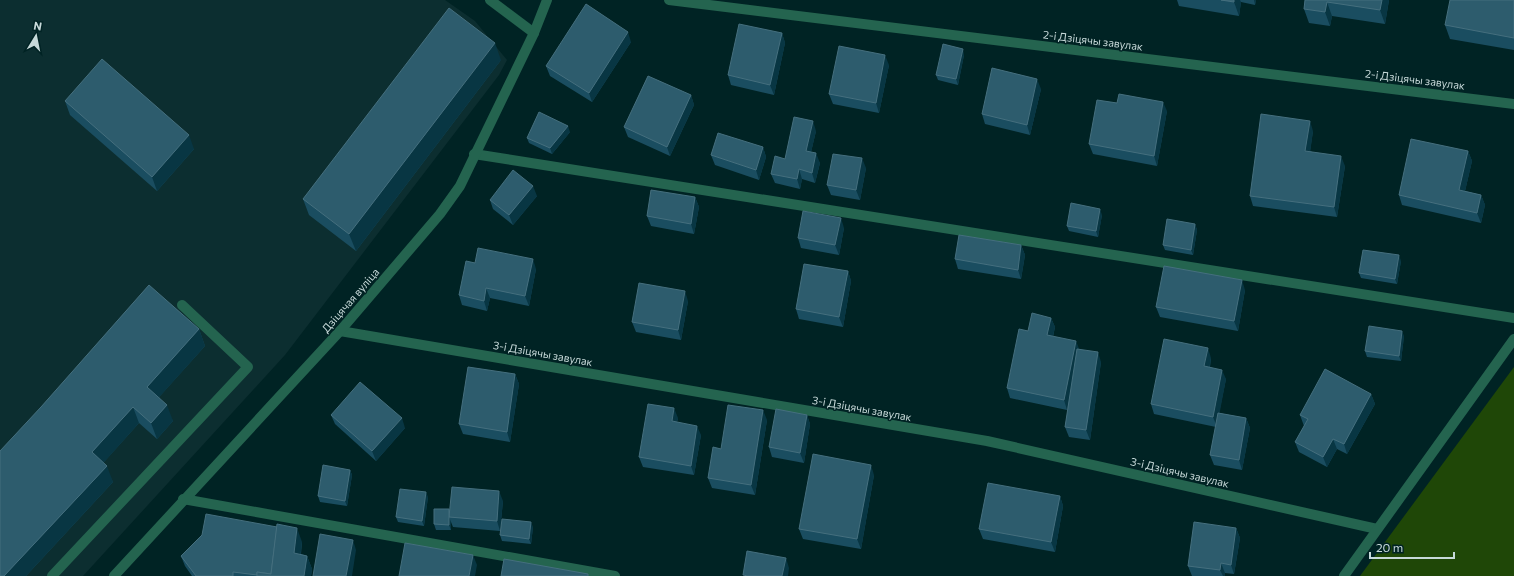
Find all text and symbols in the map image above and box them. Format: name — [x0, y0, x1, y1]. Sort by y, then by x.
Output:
north arrow — [16, 16, 56, 56]
text: N — [33, 19, 43, 33]
street label: 2-і Дзіцячы завулак — [1042, 27, 1144, 53]
street label: 2-і Дзіцячы завулак — [1364, 66, 1466, 92]
street label: Дзіцячая вуліца — [319, 265, 381, 335]
street label: 3-і Дзіцячы завулак — [492, 338, 594, 368]
street label: 3-і Дзіцячы завулак — [811, 393, 913, 423]
street label: 3-і Дзіцячы завулак — [1129, 454, 1231, 490]
scale bar — [1370, 534, 1454, 560]
text: 20 m — [1376, 540, 1403, 554]

